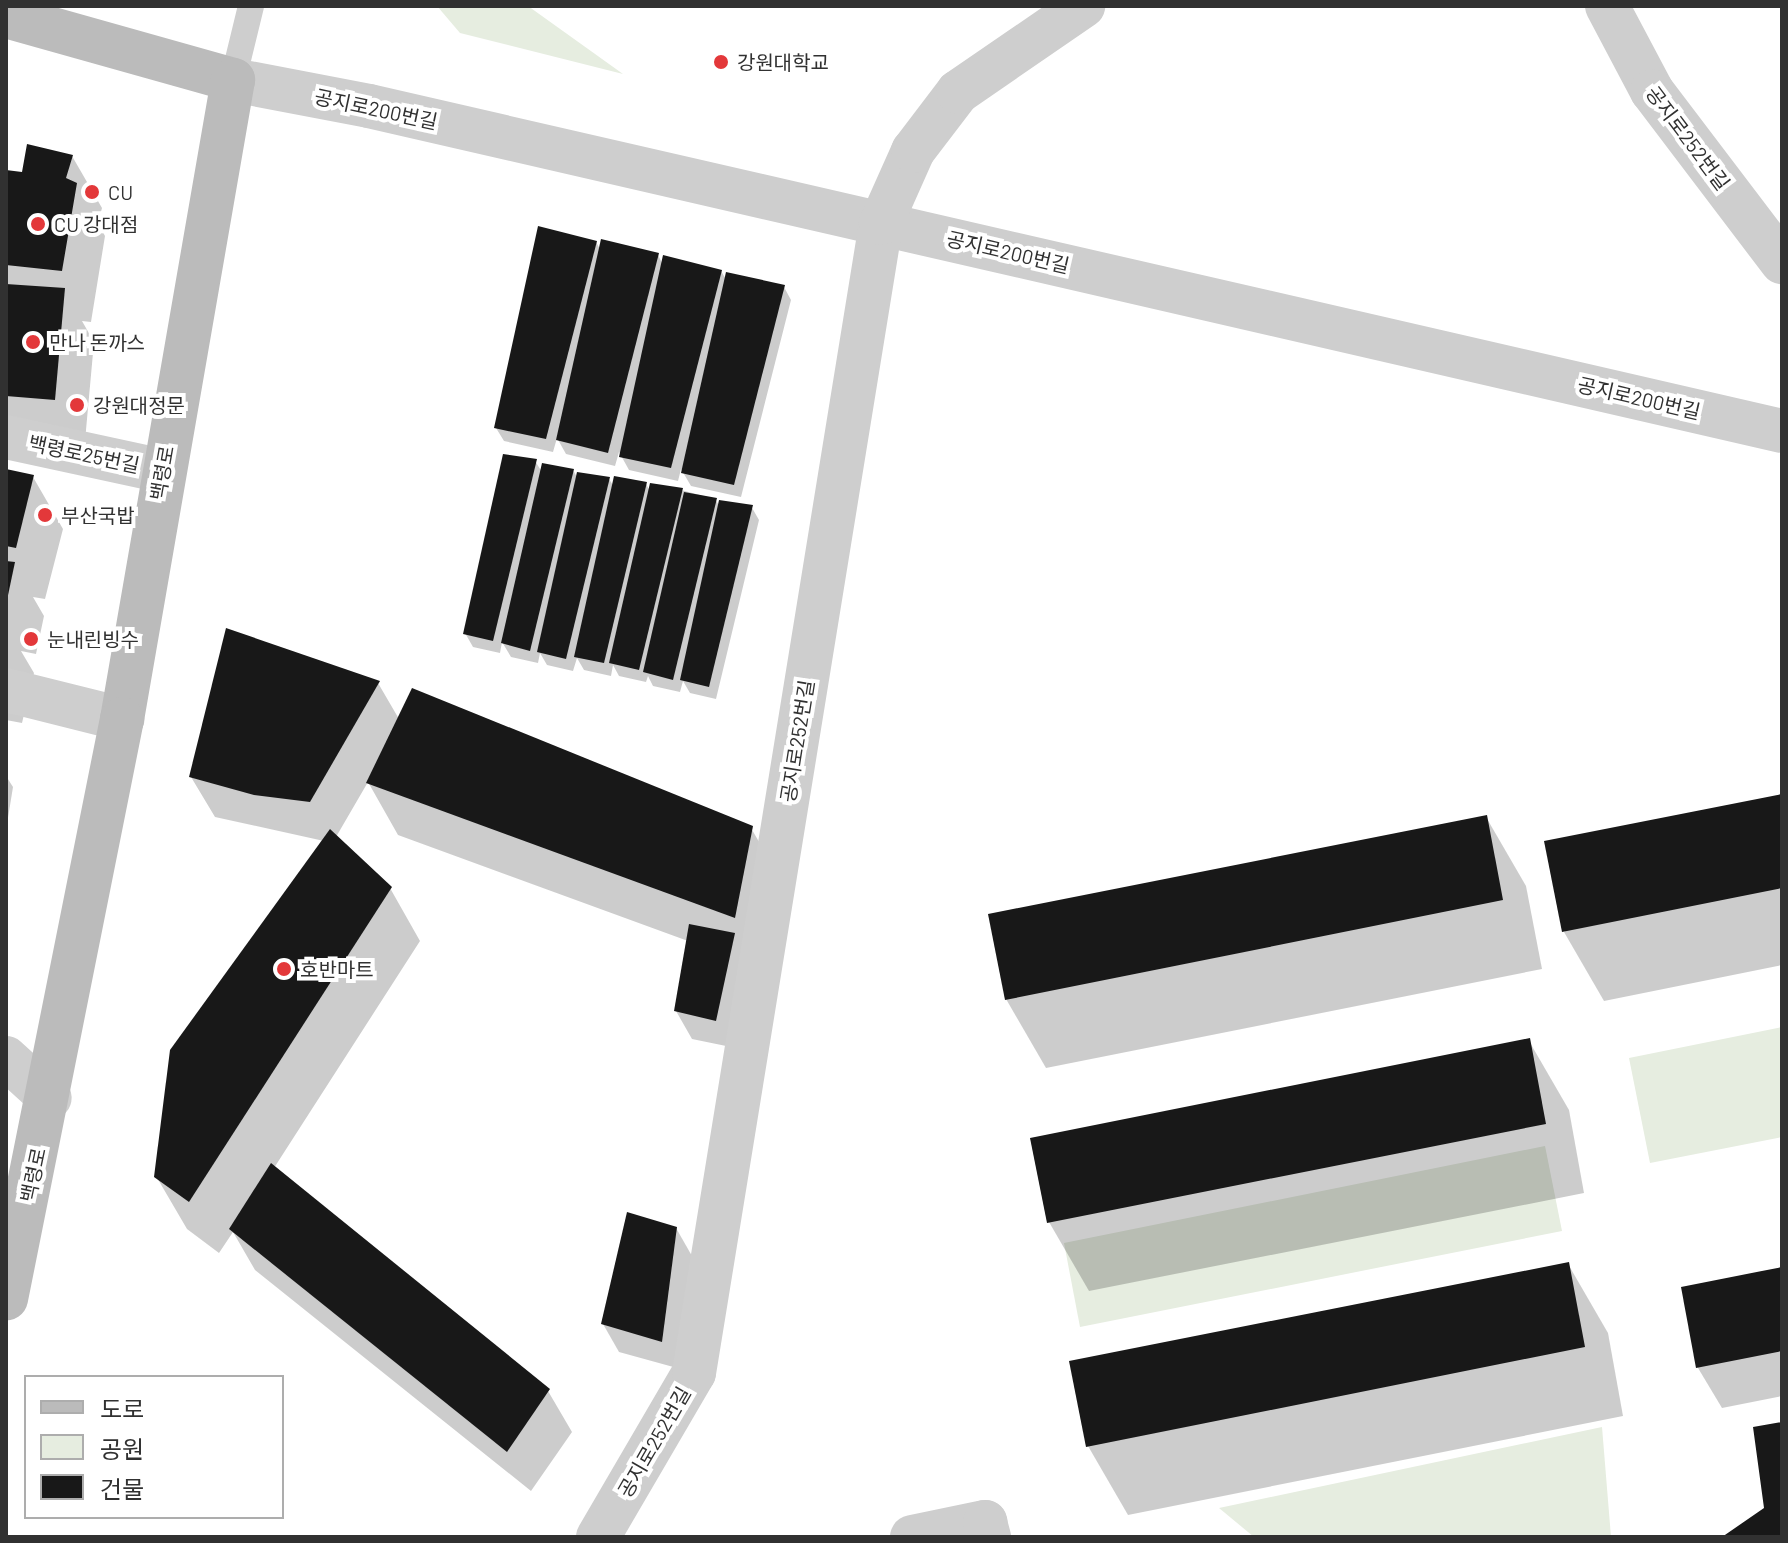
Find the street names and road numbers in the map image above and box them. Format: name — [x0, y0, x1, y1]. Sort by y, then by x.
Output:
street label: 공지로252번길 — [1641, 81, 1735, 195]
street label: 공지로200번길 — [312, 84, 440, 134]
street label: 공지로200번길 — [944, 226, 1072, 278]
street label: 공지로200번길 — [1575, 372, 1703, 424]
street label: 백령로25번길 — [26, 431, 142, 477]
street label: 백령로 — [145, 444, 179, 502]
street label: 공지로252번길 — [775, 678, 819, 804]
street label: 백령로 — [16, 1146, 50, 1204]
street label: 공지로252번길 — [613, 1382, 695, 1502]

